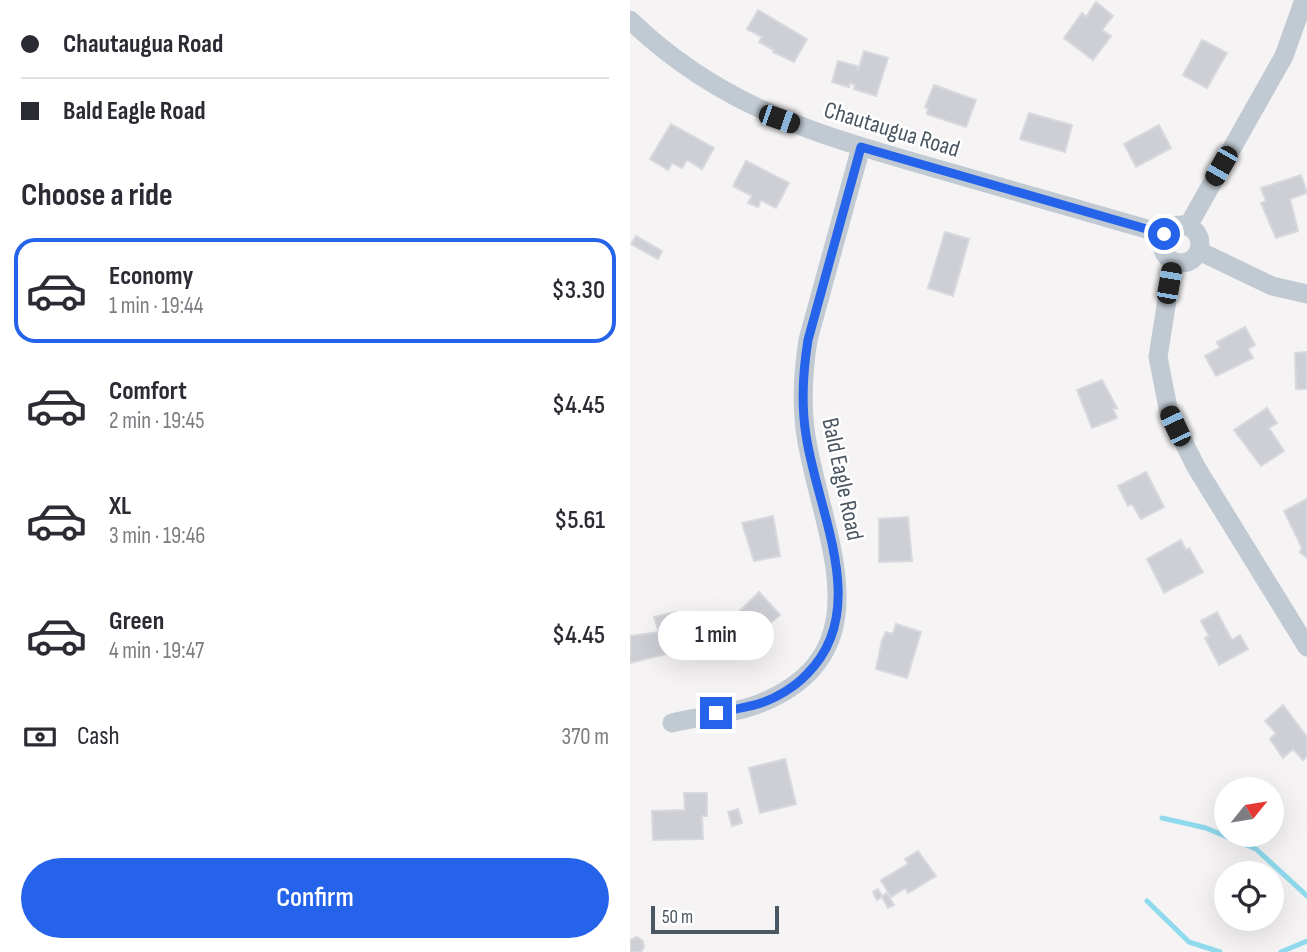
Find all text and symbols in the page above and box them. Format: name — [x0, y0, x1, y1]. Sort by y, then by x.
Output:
text: Chautaugua Road — [63, 29, 223, 60]
street label: Chautaugua Road — [821, 95, 963, 164]
text: Bald Eagle Road — [63, 96, 206, 127]
car — [756, 102, 803, 136]
car — [1202, 143, 1241, 189]
text: Choose a ride — [21, 176, 173, 215]
route start — [1148, 218, 1180, 250]
icon: car — [25, 259, 88, 322]
car — [1156, 260, 1183, 306]
text: Economy — [109, 261, 193, 292]
text: $3.30 — [552, 275, 605, 306]
text: 1 min · 19:44 — [109, 292, 203, 320]
icon: car — [25, 374, 88, 437]
text: Comfort — [109, 376, 187, 407]
text: $4.45 — [552, 390, 605, 421]
car — [1157, 403, 1194, 449]
text: 2 min · 19:45 — [109, 407, 204, 435]
street label: Bald Eagle Road — [815, 415, 870, 543]
icon: car — [25, 489, 88, 552]
text: XL — [109, 491, 131, 522]
text: $5.61 — [554, 505, 605, 536]
text: 3 min · 19:46 — [109, 522, 205, 550]
icon: car — [25, 604, 88, 667]
text: Green — [109, 606, 164, 637]
callout: 1 min — [658, 612, 774, 660]
text: $4.45 — [552, 620, 605, 651]
text: 1 min — [695, 621, 737, 649]
text: 4 min · 19:47 — [109, 637, 204, 665]
route end — [700, 697, 732, 729]
icon: cash — [21, 718, 59, 756]
text: Cash — [77, 721, 120, 752]
text: 370 m — [562, 723, 609, 751]
north arrow — [1214, 777, 1284, 847]
map controls — [1214, 777, 1284, 931]
button: Confirm — [21, 858, 609, 938]
button: locate — [1214, 861, 1284, 931]
scale bar — [651, 903, 779, 935]
text: 50 m — [662, 906, 693, 929]

